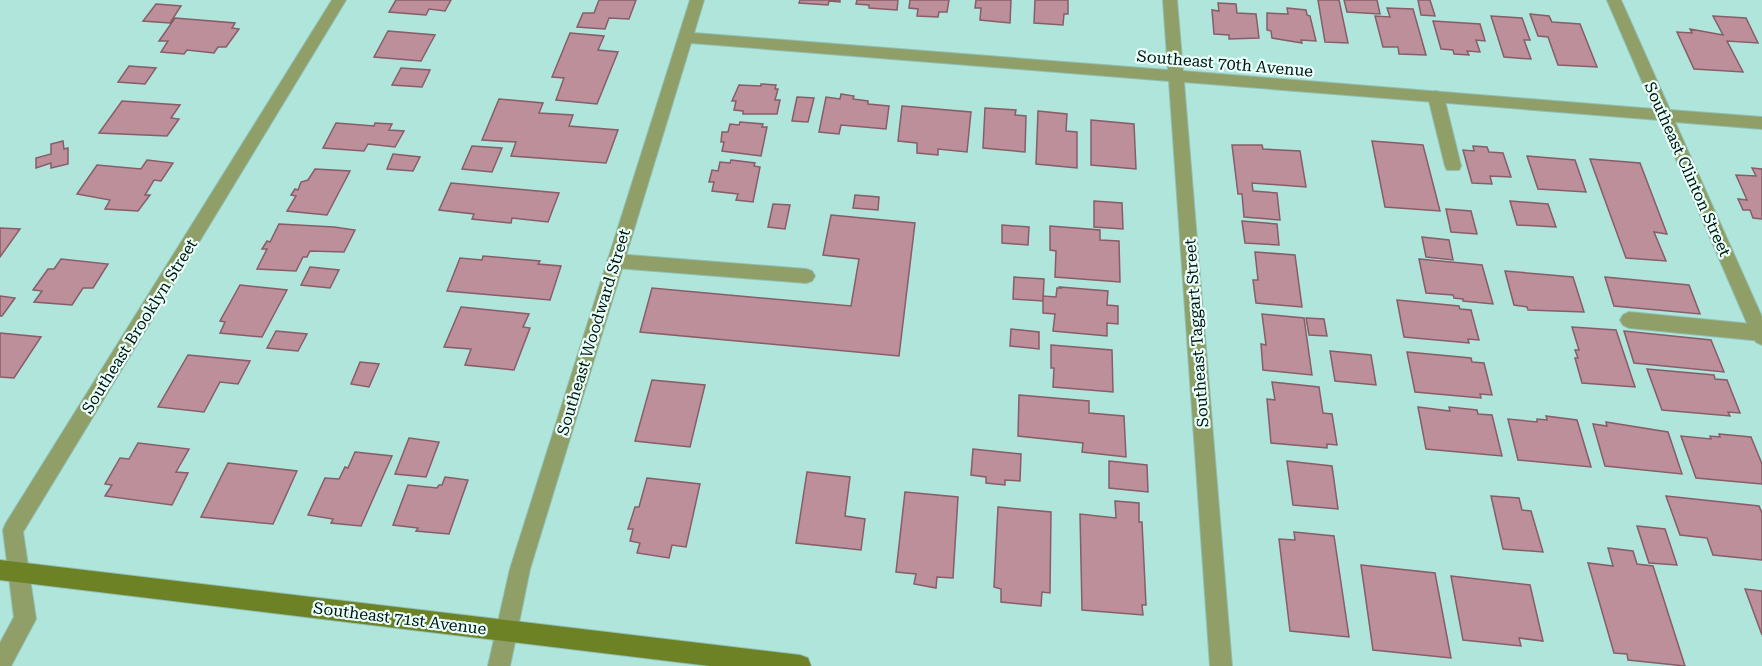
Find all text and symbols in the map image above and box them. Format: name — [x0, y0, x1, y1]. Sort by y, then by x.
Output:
street label: Southeast 70th Avenue — [1136, 46, 1314, 81]
street label: Southeast Clinton Street — [1640, 79, 1735, 259]
street label: Southeast Woodward Street — [553, 227, 634, 438]
street label: Southeast Brooklyn Street — [78, 235, 201, 417]
street label: Southeast Taggart Street — [1180, 238, 1213, 428]
street label: Southeast 71st Avenue — [312, 598, 488, 639]

